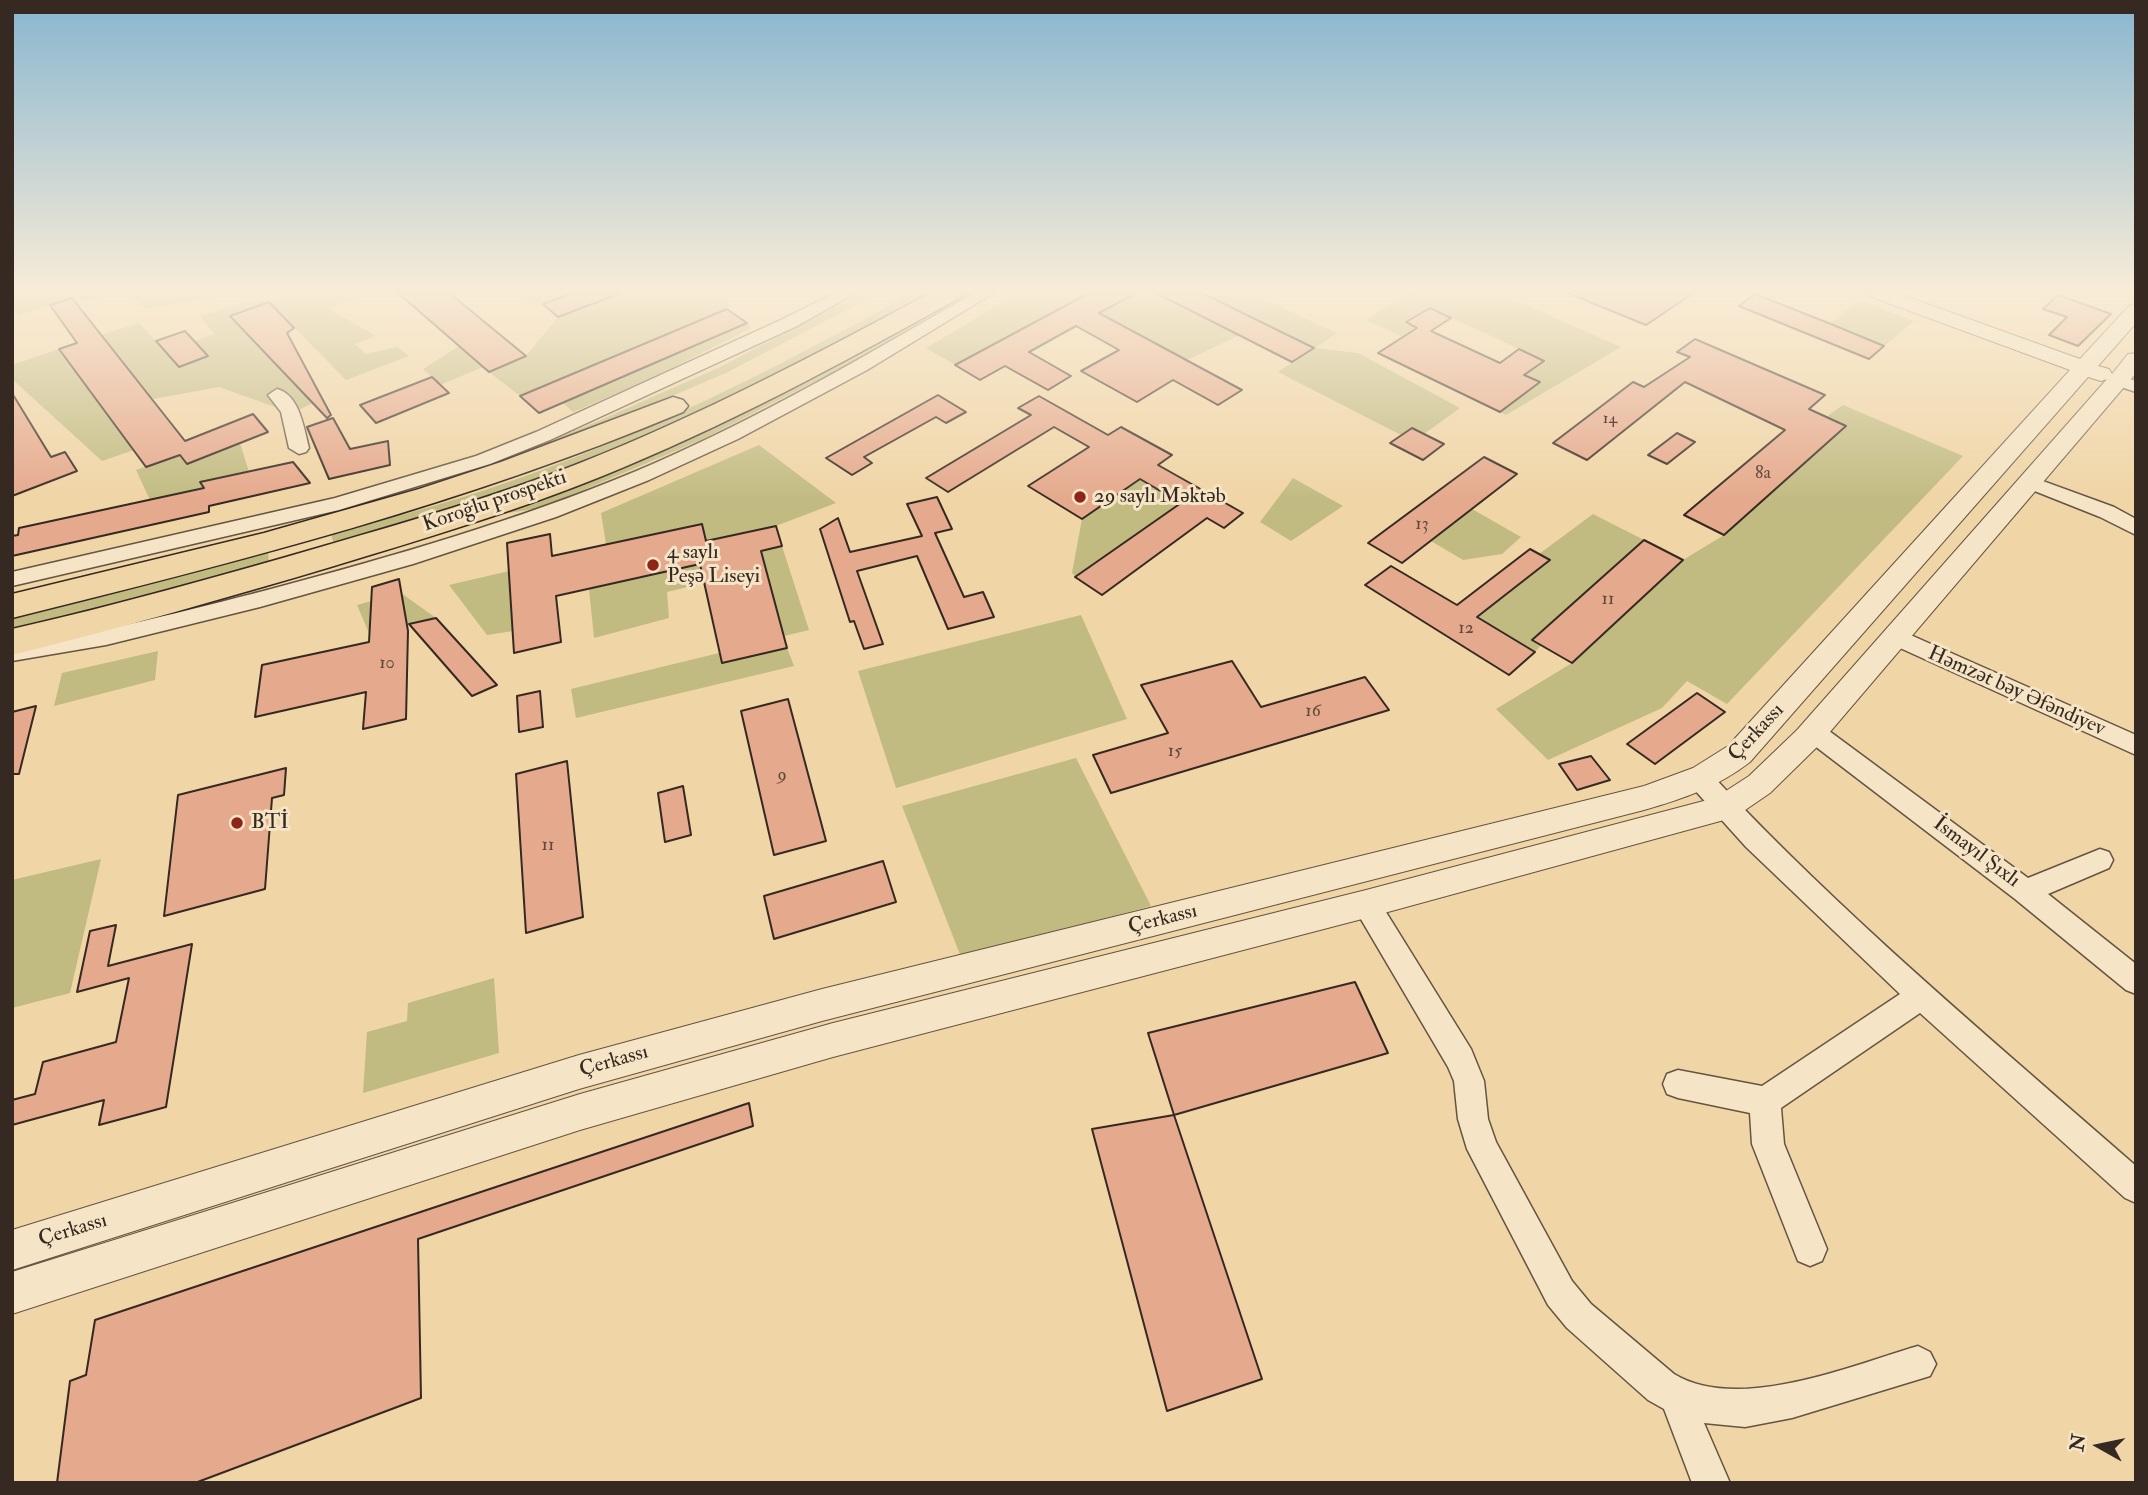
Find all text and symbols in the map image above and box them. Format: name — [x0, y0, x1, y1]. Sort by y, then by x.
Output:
house number: 14 — [1603, 410, 1617, 430]
house number: 8a — [1755, 463, 1771, 485]
street label: Koroğlu prospekti — [420, 466, 570, 538]
place label: 29 saylı Məktəb — [1094, 484, 1226, 510]
marker: 29 saylı Məktəb — [1072, 489, 1088, 505]
house number: 13 — [1415, 514, 1429, 536]
place label: 4 saylı Peşə Liseyi — [667, 540, 760, 590]
marker: 4 saylı Peşə Liseyi — [645, 557, 661, 573]
house number: 11 — [1602, 589, 1614, 611]
house number: 12 — [1458, 618, 1474, 640]
street label: Həmzət bəy Əfəndiyev — [1923, 642, 2109, 742]
house number: 10 — [379, 653, 395, 675]
street label: Çerkassı — [1724, 699, 1790, 767]
house number: 16 — [1305, 701, 1321, 723]
house number: 15 — [1168, 741, 1182, 763]
house number: 9 — [777, 765, 787, 787]
place label: BTİ — [251, 810, 289, 836]
street label: İsmayıl Şıxlı — [1927, 812, 2025, 894]
marker: BTİ — [229, 815, 245, 831]
house number: 11 — [542, 835, 554, 857]
street label: Çerkassı — [1126, 899, 1200, 941]
street label: Çerkassı — [577, 1040, 651, 1084]
street label: Çerkassı — [36, 1209, 110, 1253]
north arrow — [2064, 1411, 2134, 1481]
text: N — [2065, 1432, 2091, 1453]

